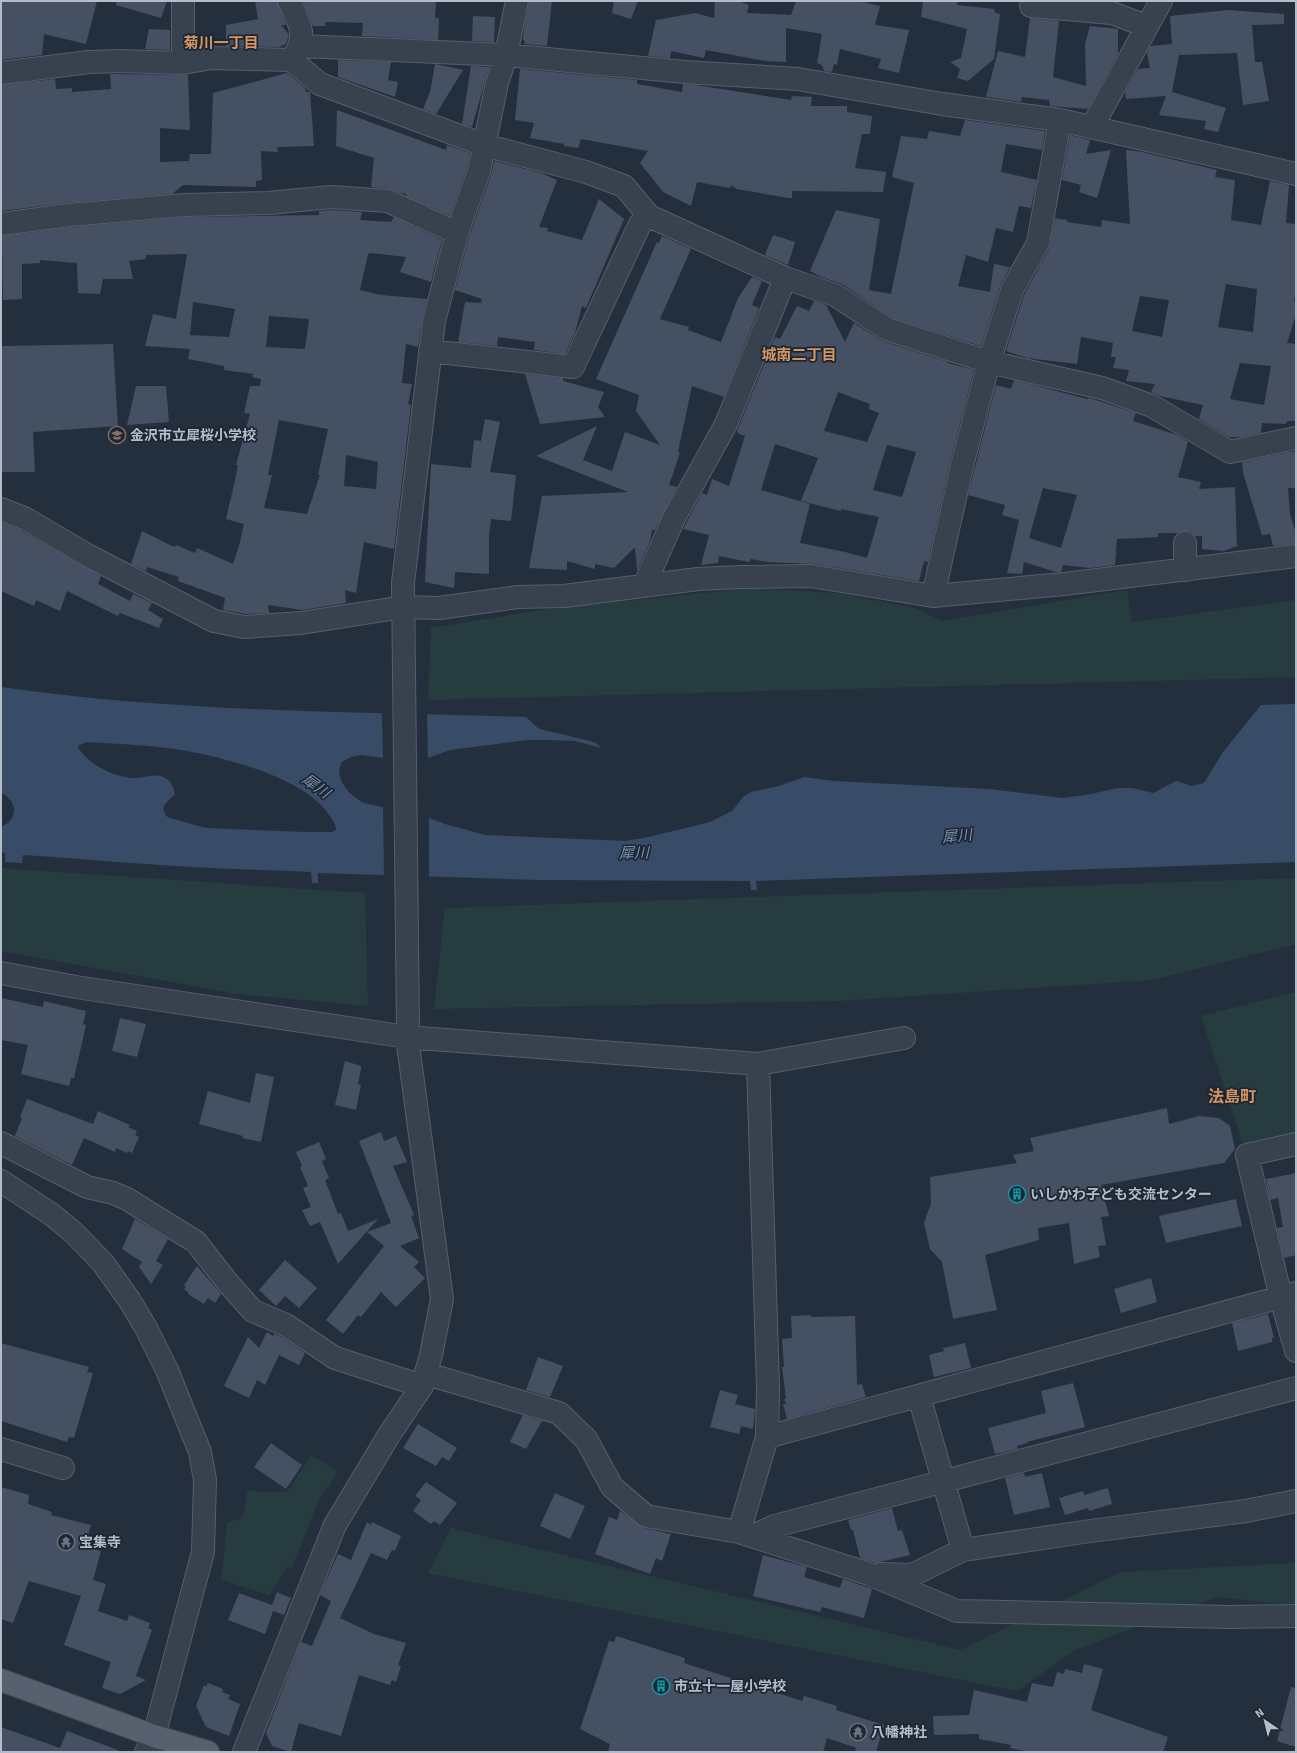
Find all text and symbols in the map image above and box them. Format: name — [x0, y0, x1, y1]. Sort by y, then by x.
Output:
district label: 菊川一丁目 — [183, 34, 259, 52]
district label: 城南二丁目 — [761, 346, 837, 364]
school or university icon: 金沢市立犀桜小学校 — [107, 425, 127, 445]
place label: 金沢市立犀桜小学校 — [130, 427, 256, 444]
water label: 犀川 — [299, 770, 335, 803]
water label: 犀川 — [941, 825, 975, 847]
water label: 犀川 — [619, 844, 651, 862]
district label: 法島町 — [1208, 1087, 1256, 1107]
building icon: いしかわ子ども交流センター — [1007, 1184, 1027, 1204]
place label: いしかわ子ども交流センター — [1030, 1186, 1212, 1203]
temple icon: 宝集寺 — [56, 1532, 76, 1552]
place label: 宝集寺 — [79, 1534, 121, 1551]
building icon: 市立十一屋小学校 — [651, 1676, 671, 1696]
place label: 市立十一屋小学校 — [674, 1678, 786, 1695]
north arrow — [1245, 1701, 1285, 1741]
text: N — [1253, 1706, 1266, 1721]
temple icon: 八幡神社 — [848, 1722, 868, 1742]
place label: 八幡神社 — [871, 1724, 927, 1741]

